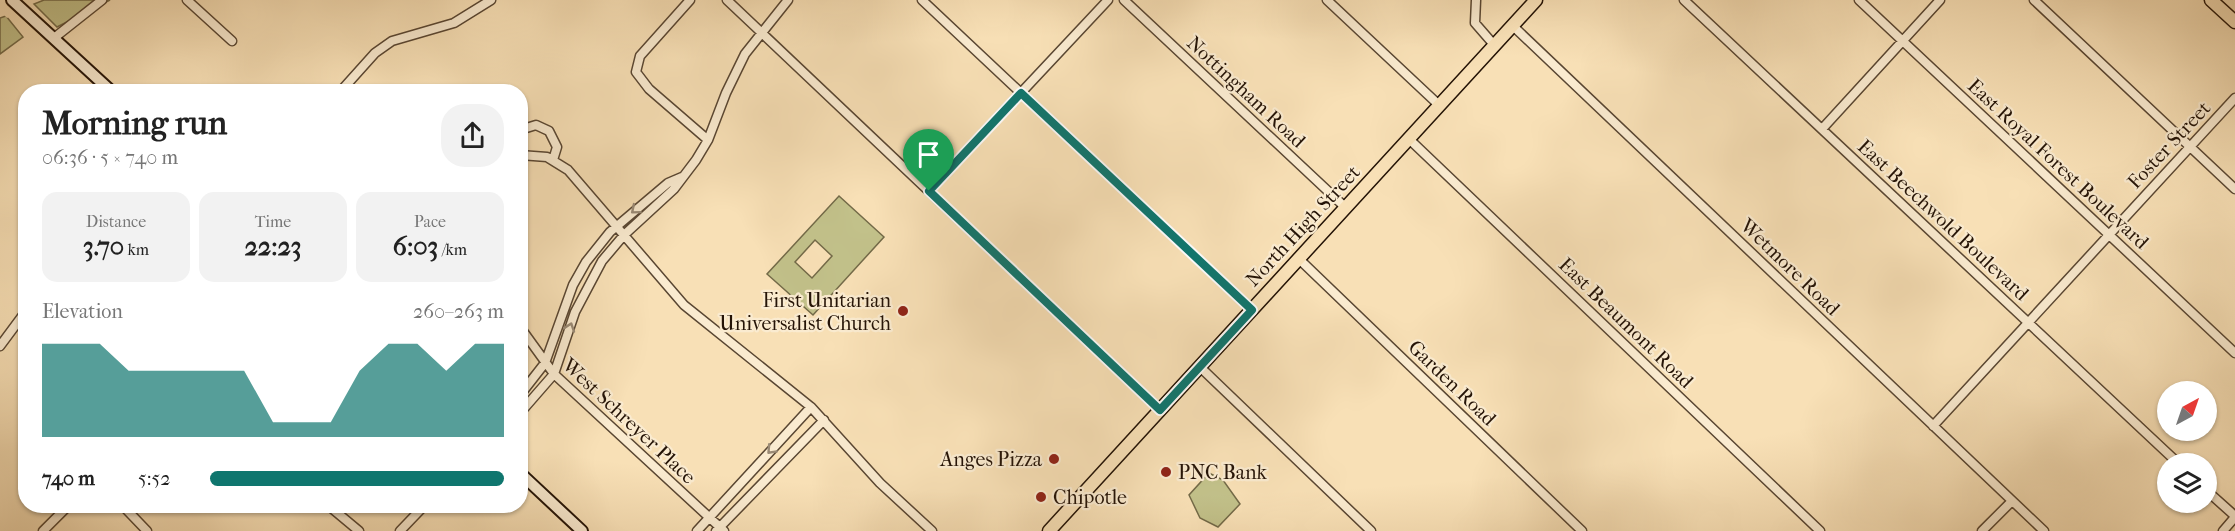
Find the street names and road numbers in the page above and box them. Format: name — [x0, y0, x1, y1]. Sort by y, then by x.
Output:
street label: Nottingham Road — [1182, 31, 1311, 153]
street label: East Royal Forest Boulevard — [1963, 74, 2154, 255]
street label: Foster Street — [2123, 97, 2215, 193]
street label: East Beechwold Boulevard — [1853, 135, 2034, 306]
street label: North High Street — [1241, 161, 1365, 291]
street label: Wetmore Road — [1735, 213, 1845, 321]
street label: East Beaumont Road — [1554, 253, 1699, 394]
street label: Garden Road — [1403, 336, 1501, 431]
street label: West Schreyer Place — [557, 353, 700, 489]

